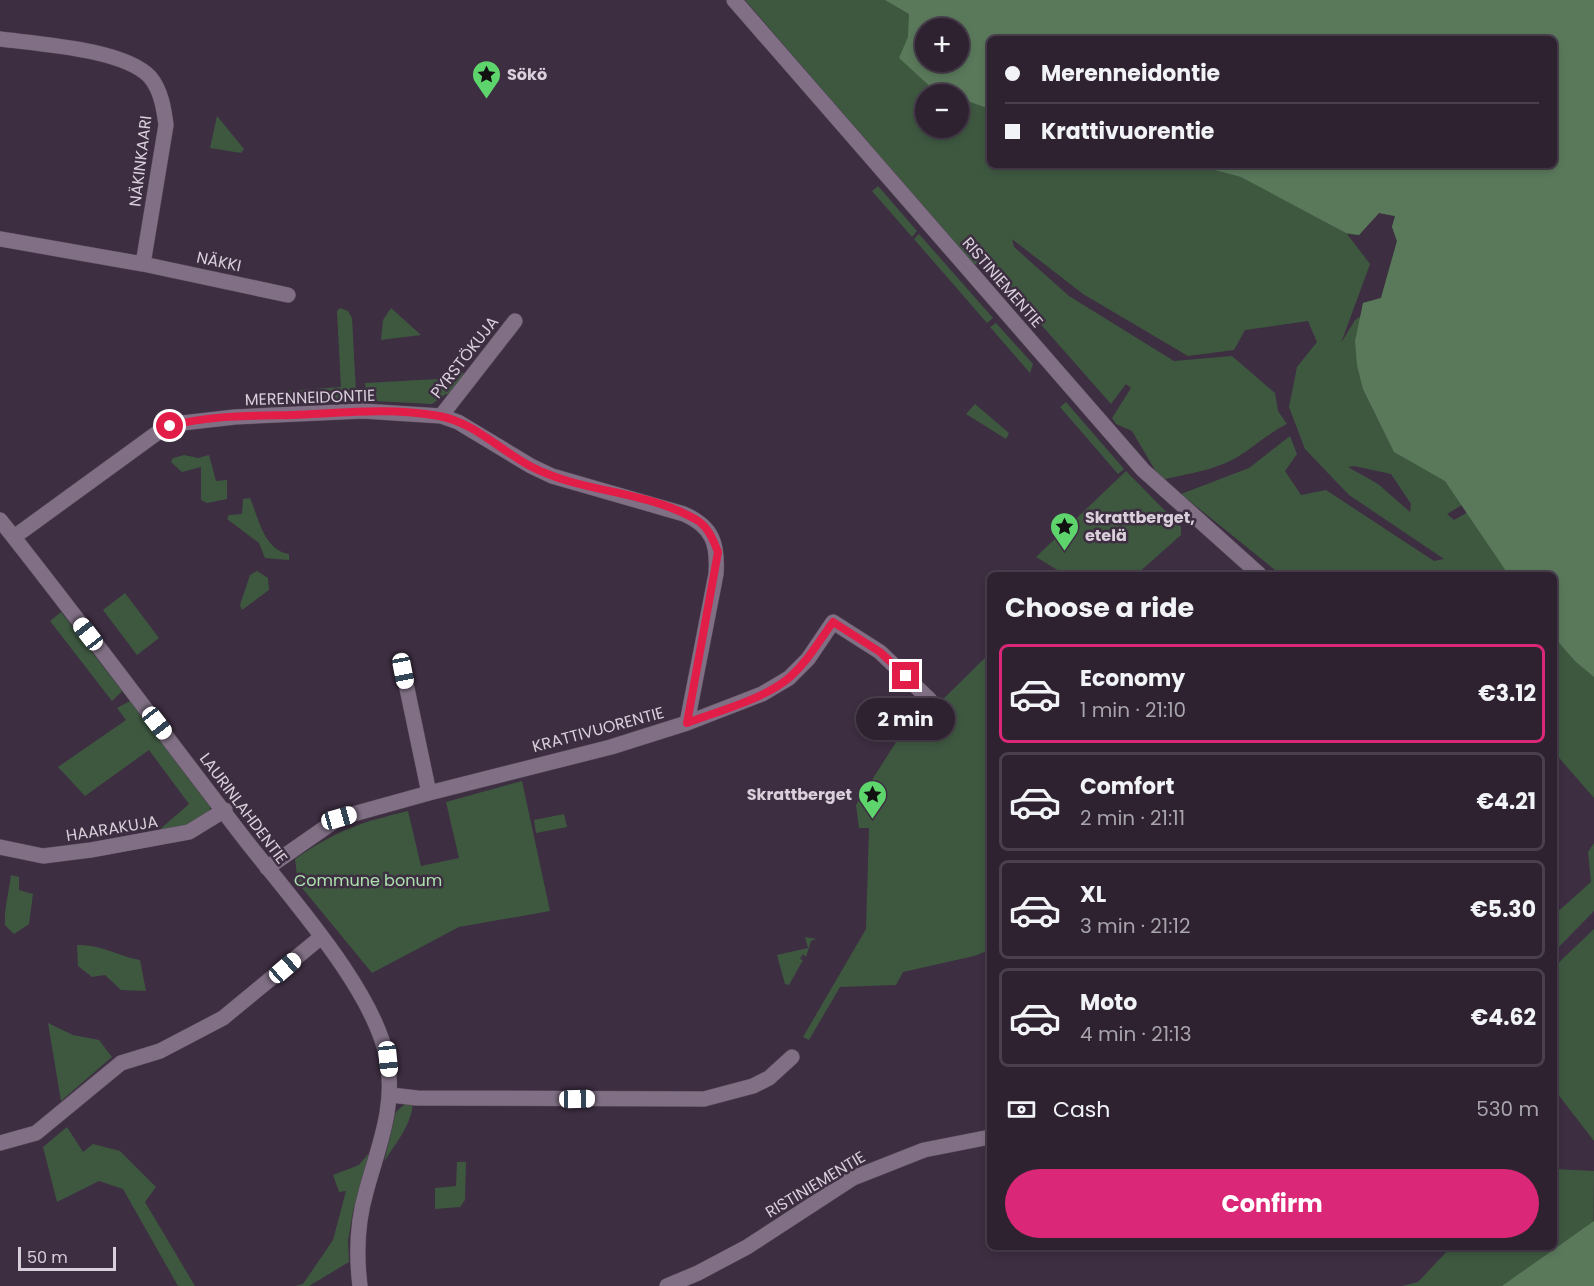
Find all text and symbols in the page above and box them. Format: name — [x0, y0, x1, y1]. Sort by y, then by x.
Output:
map controls — [915, 18, 969, 138]
button: + — [915, 18, 969, 72]
place icon: Sökö — [470, 58, 502, 100]
text: Merenneidontie — [1041, 58, 1220, 89]
place label: Sökö — [507, 63, 547, 86]
button: − — [915, 84, 969, 138]
street label: NÄKINKAARI — [123, 114, 157, 208]
text: Krattivuorentie — [1041, 116, 1214, 147]
street label: RISTINIEMENTIE — [957, 232, 1048, 333]
street label: NÄKKI — [194, 246, 243, 277]
street label: PYRSTÖKUJA — [425, 311, 504, 403]
street label: MERENNEIDONTIE — [244, 384, 376, 411]
route start — [156, 412, 183, 439]
place label: Skrattberget, etelä — [1085, 506, 1195, 547]
place icon: Skrattberget, etelä — [1048, 510, 1080, 552]
text: Choose a ride — [1005, 589, 1194, 626]
car — [70, 614, 106, 654]
car — [391, 652, 415, 690]
route end — [892, 662, 919, 689]
text: Economy — [1080, 663, 1185, 694]
icon: car — [1008, 667, 1062, 721]
text: €3.12 — [1478, 678, 1536, 709]
text: 1 min · 21:10 — [1080, 696, 1186, 724]
callout: 2 min — [856, 697, 956, 739]
street label: KRATTIVUORENTIE — [530, 701, 667, 758]
car — [139, 703, 175, 743]
text: 2 min — [877, 705, 934, 733]
street label: LAURINLAHDENTIE — [194, 748, 293, 869]
text: Comfort — [1080, 771, 1174, 802]
icon: car — [1008, 775, 1062, 829]
place icon: Skrattberget — [857, 778, 889, 820]
place label: Skrattberget — [747, 783, 852, 806]
text: €4.21 — [1477, 786, 1536, 817]
car — [319, 804, 359, 832]
text: 2 min · 21:11 — [1080, 804, 1185, 832]
street label: HAARAKUJA — [64, 810, 160, 847]
park label: Commune bonum — [294, 869, 442, 892]
text: XL — [1080, 879, 1106, 910]
icon: car — [1008, 883, 1062, 937]
text: €5.30 — [1470, 894, 1536, 925]
text: 3 min · 21:12 — [1080, 912, 1190, 940]
car — [266, 949, 304, 987]
text: Moto — [1080, 987, 1137, 1018]
icon: car — [1008, 991, 1062, 1045]
text: €4.62 — [1471, 1002, 1536, 1033]
text: 4 min · 21:13 — [1080, 1020, 1192, 1048]
car — [377, 1040, 399, 1078]
car — [559, 1090, 595, 1108]
icon: cash — [1005, 1093, 1038, 1126]
text: Cash — [1053, 1094, 1110, 1125]
text: 530 m — [1476, 1095, 1539, 1123]
street label: RISTINIEMENTIE — [761, 1145, 870, 1223]
button: Confirm — [1005, 1169, 1539, 1238]
scale bar — [18, 1244, 116, 1272]
text: 50 m — [27, 1246, 68, 1269]

